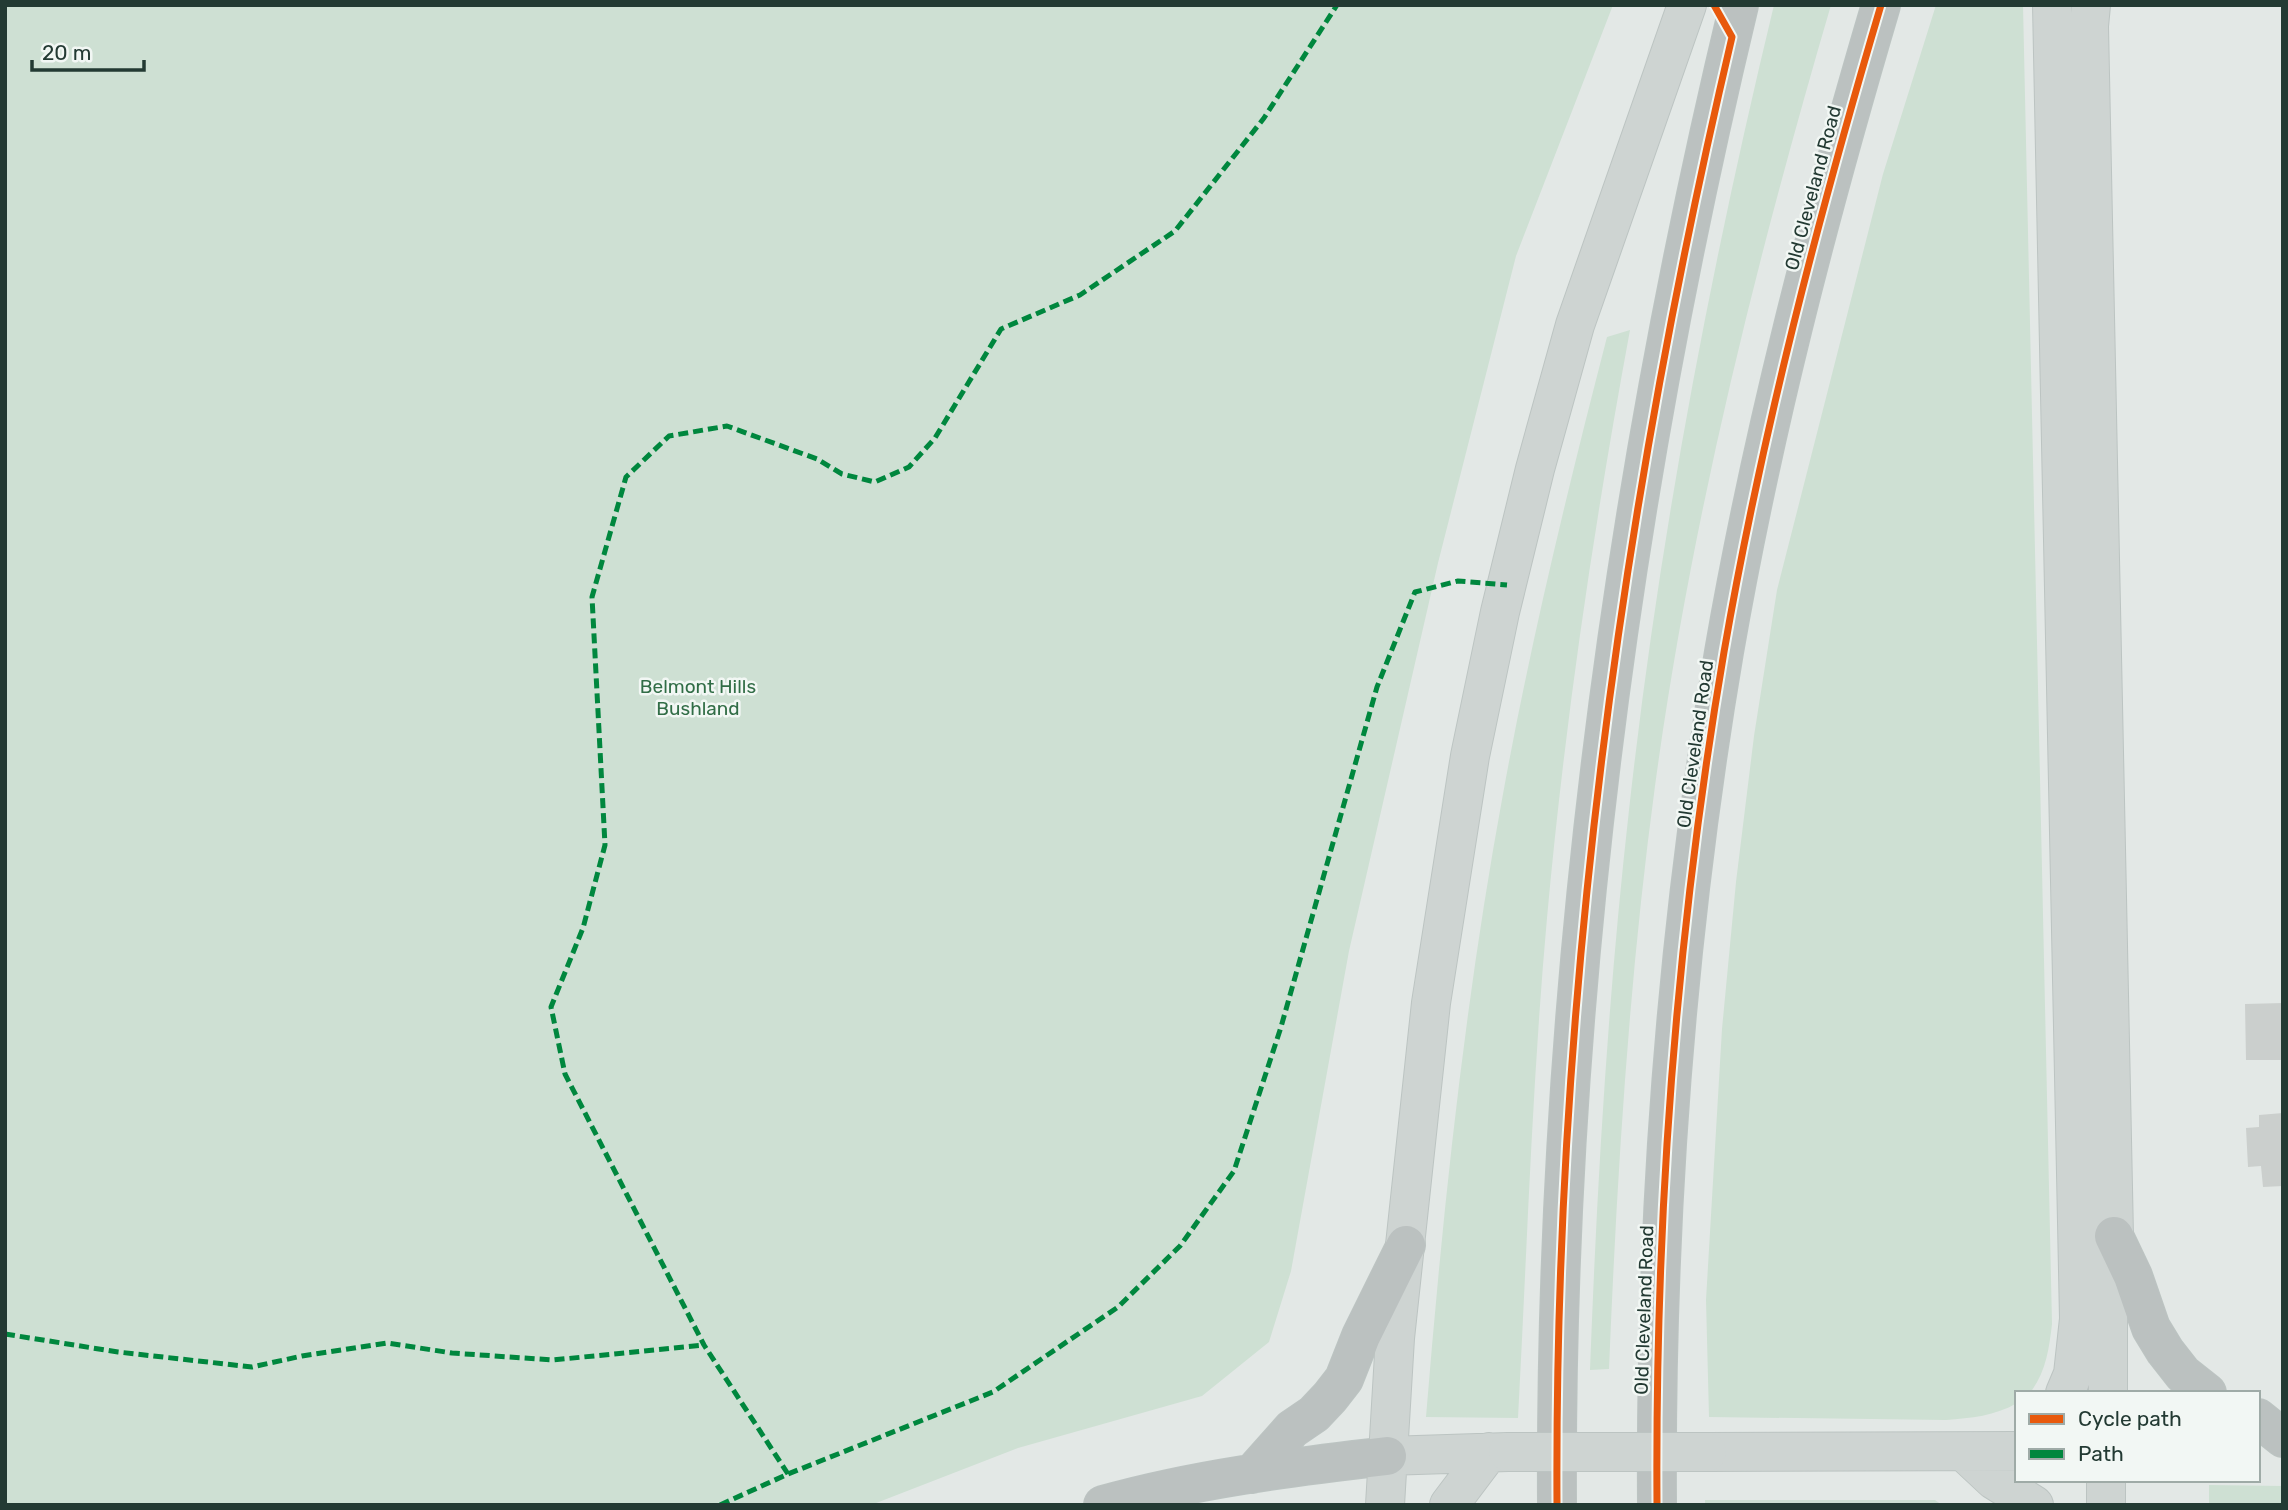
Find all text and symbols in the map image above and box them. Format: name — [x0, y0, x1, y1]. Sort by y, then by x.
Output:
scale bar — [32, 28, 144, 72]
text: 20 m — [42, 40, 91, 65]
street label: Old Cleveland Road — [1780, 103, 1846, 273]
street label: Old Cleveland Road — [1672, 659, 1718, 829]
park label: Belmont Hills Bushland — [640, 675, 756, 720]
street label: Old Cleveland Road — [1630, 1225, 1658, 1395]
legend — [2015, 1391, 2260, 1482]
text: Cycle path — [2078, 1406, 2182, 1431]
text: Path — [2078, 1441, 2124, 1466]

